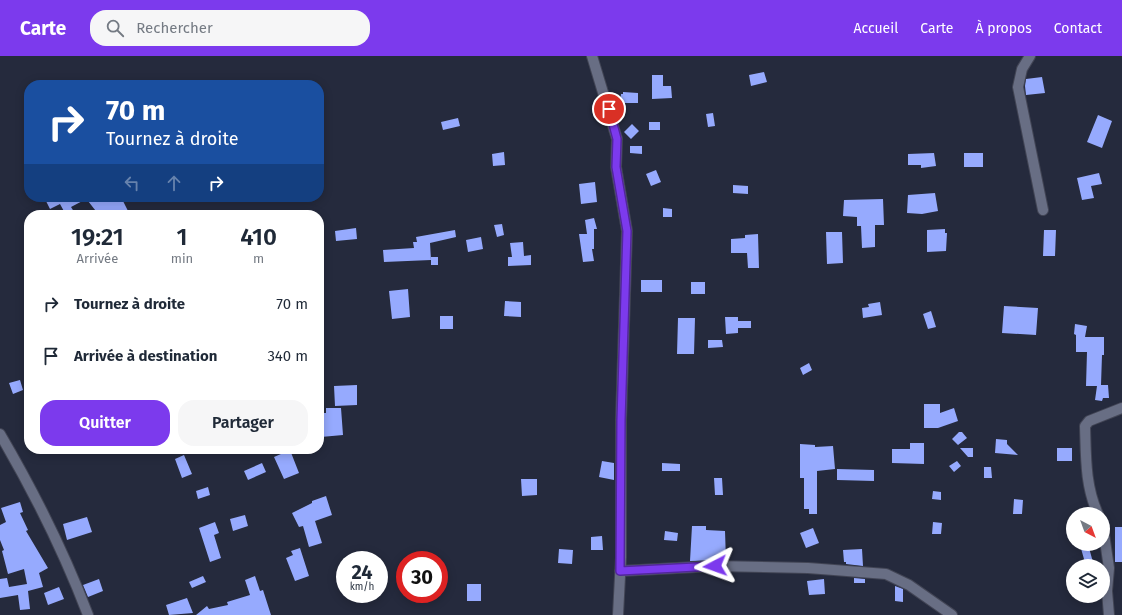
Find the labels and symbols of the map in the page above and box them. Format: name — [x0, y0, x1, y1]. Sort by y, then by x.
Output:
pin — [592, 92, 626, 126]
north arrow — [1066, 507, 1110, 551]
position arrow — [694, 545, 736, 587]
speed limit sign: 30 — [396, 551, 448, 603]

